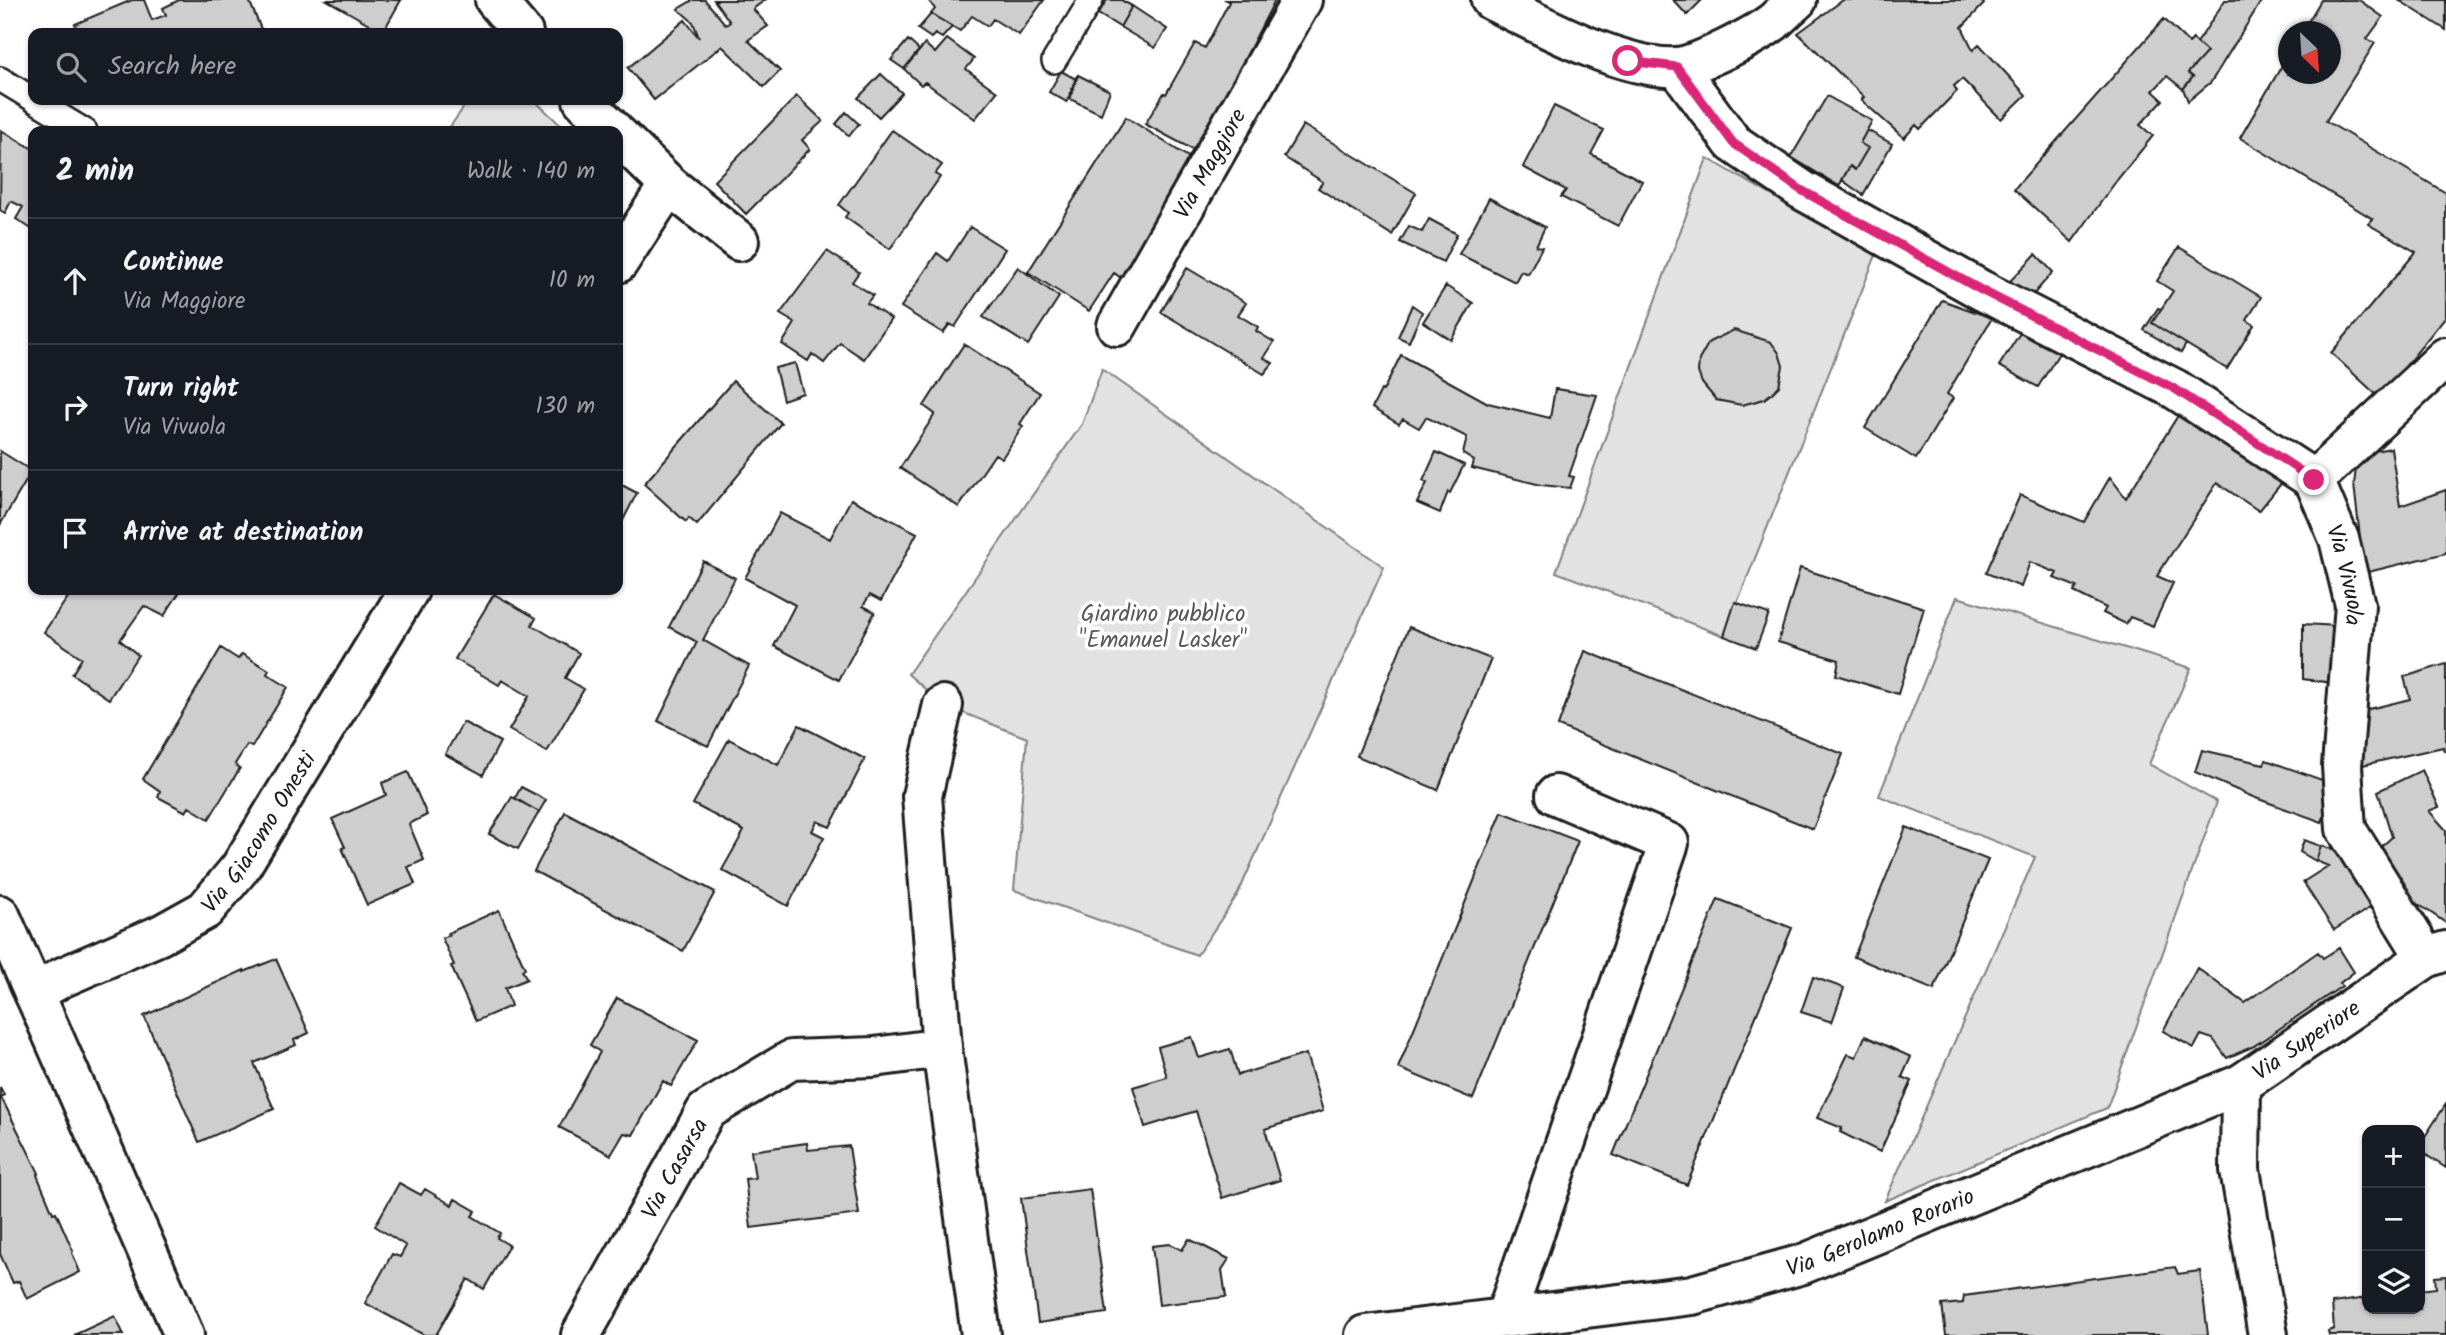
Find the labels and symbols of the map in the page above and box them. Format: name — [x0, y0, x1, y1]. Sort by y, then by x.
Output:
north arrow — [2278, 21, 2341, 84]
route start — [1612, 45, 1643, 76]
street label: Via Maggiore — [1165, 102, 1257, 226]
route end — [2298, 464, 2329, 495]
street label: Via Vivuola — [2315, 519, 2372, 627]
park label: Giardino pubblico "Emanuel Lasker" — [1079, 597, 1247, 659]
street label: Via Giacomo Onesti — [193, 744, 327, 922]
street label: Via Superiore — [2246, 992, 2368, 1091]
street label: Via Casarsa — [633, 1112, 719, 1227]
street label: Via Gerolamo Rorario — [1782, 1179, 1980, 1288]

